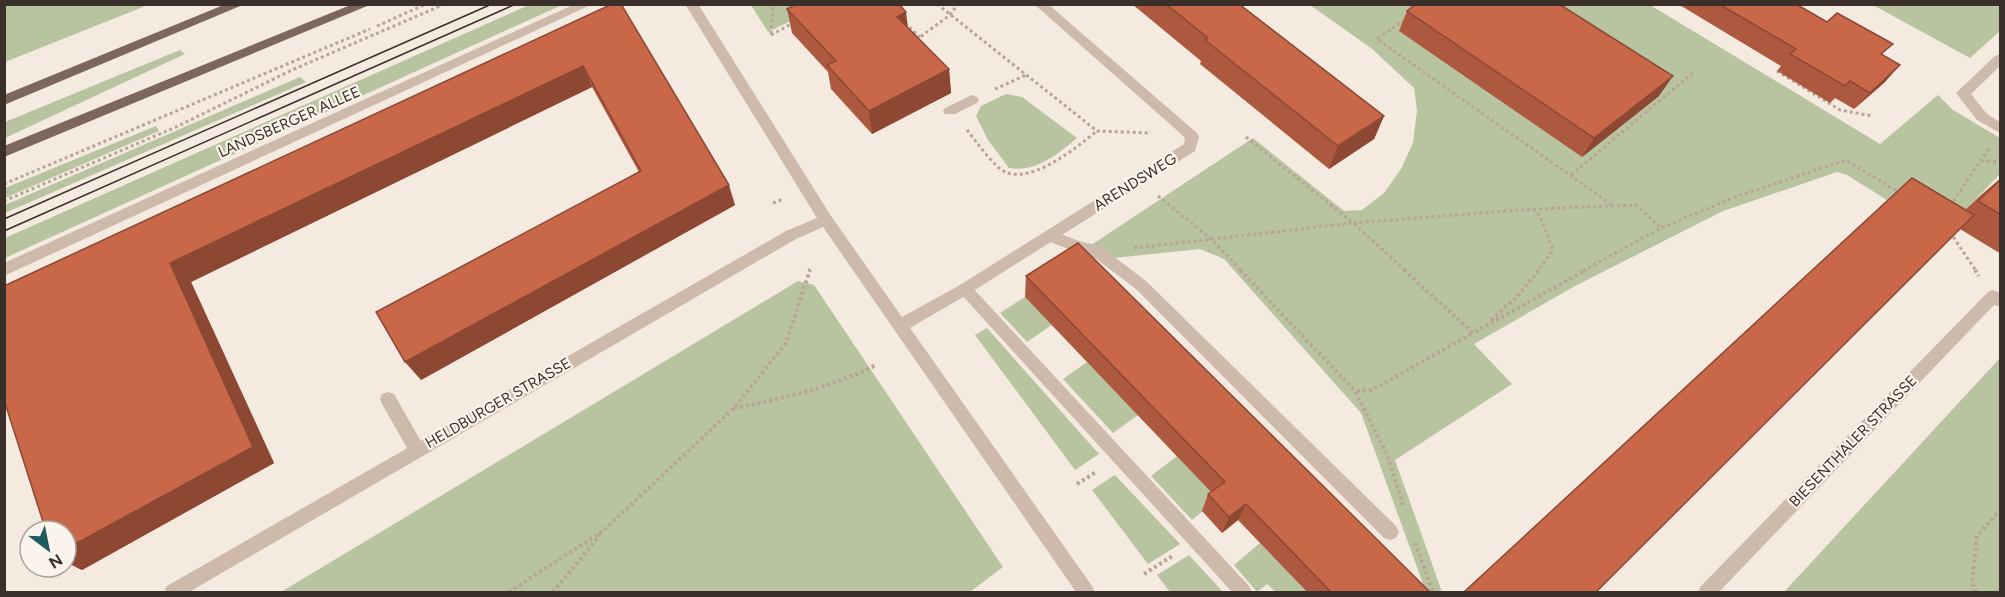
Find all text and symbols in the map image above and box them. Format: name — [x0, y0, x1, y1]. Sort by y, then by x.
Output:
street label: LANDSBERGER ALLEE — [215, 83, 363, 161]
street label: ARENDSWEG — [1090, 149, 1180, 215]
street label: HELDBURGER STRASSE — [422, 354, 574, 452]
street label: BIESENTHALER STRASSE — [1786, 372, 1920, 510]
north arrow — [18, 519, 78, 579]
text: N — [45, 550, 66, 573]

